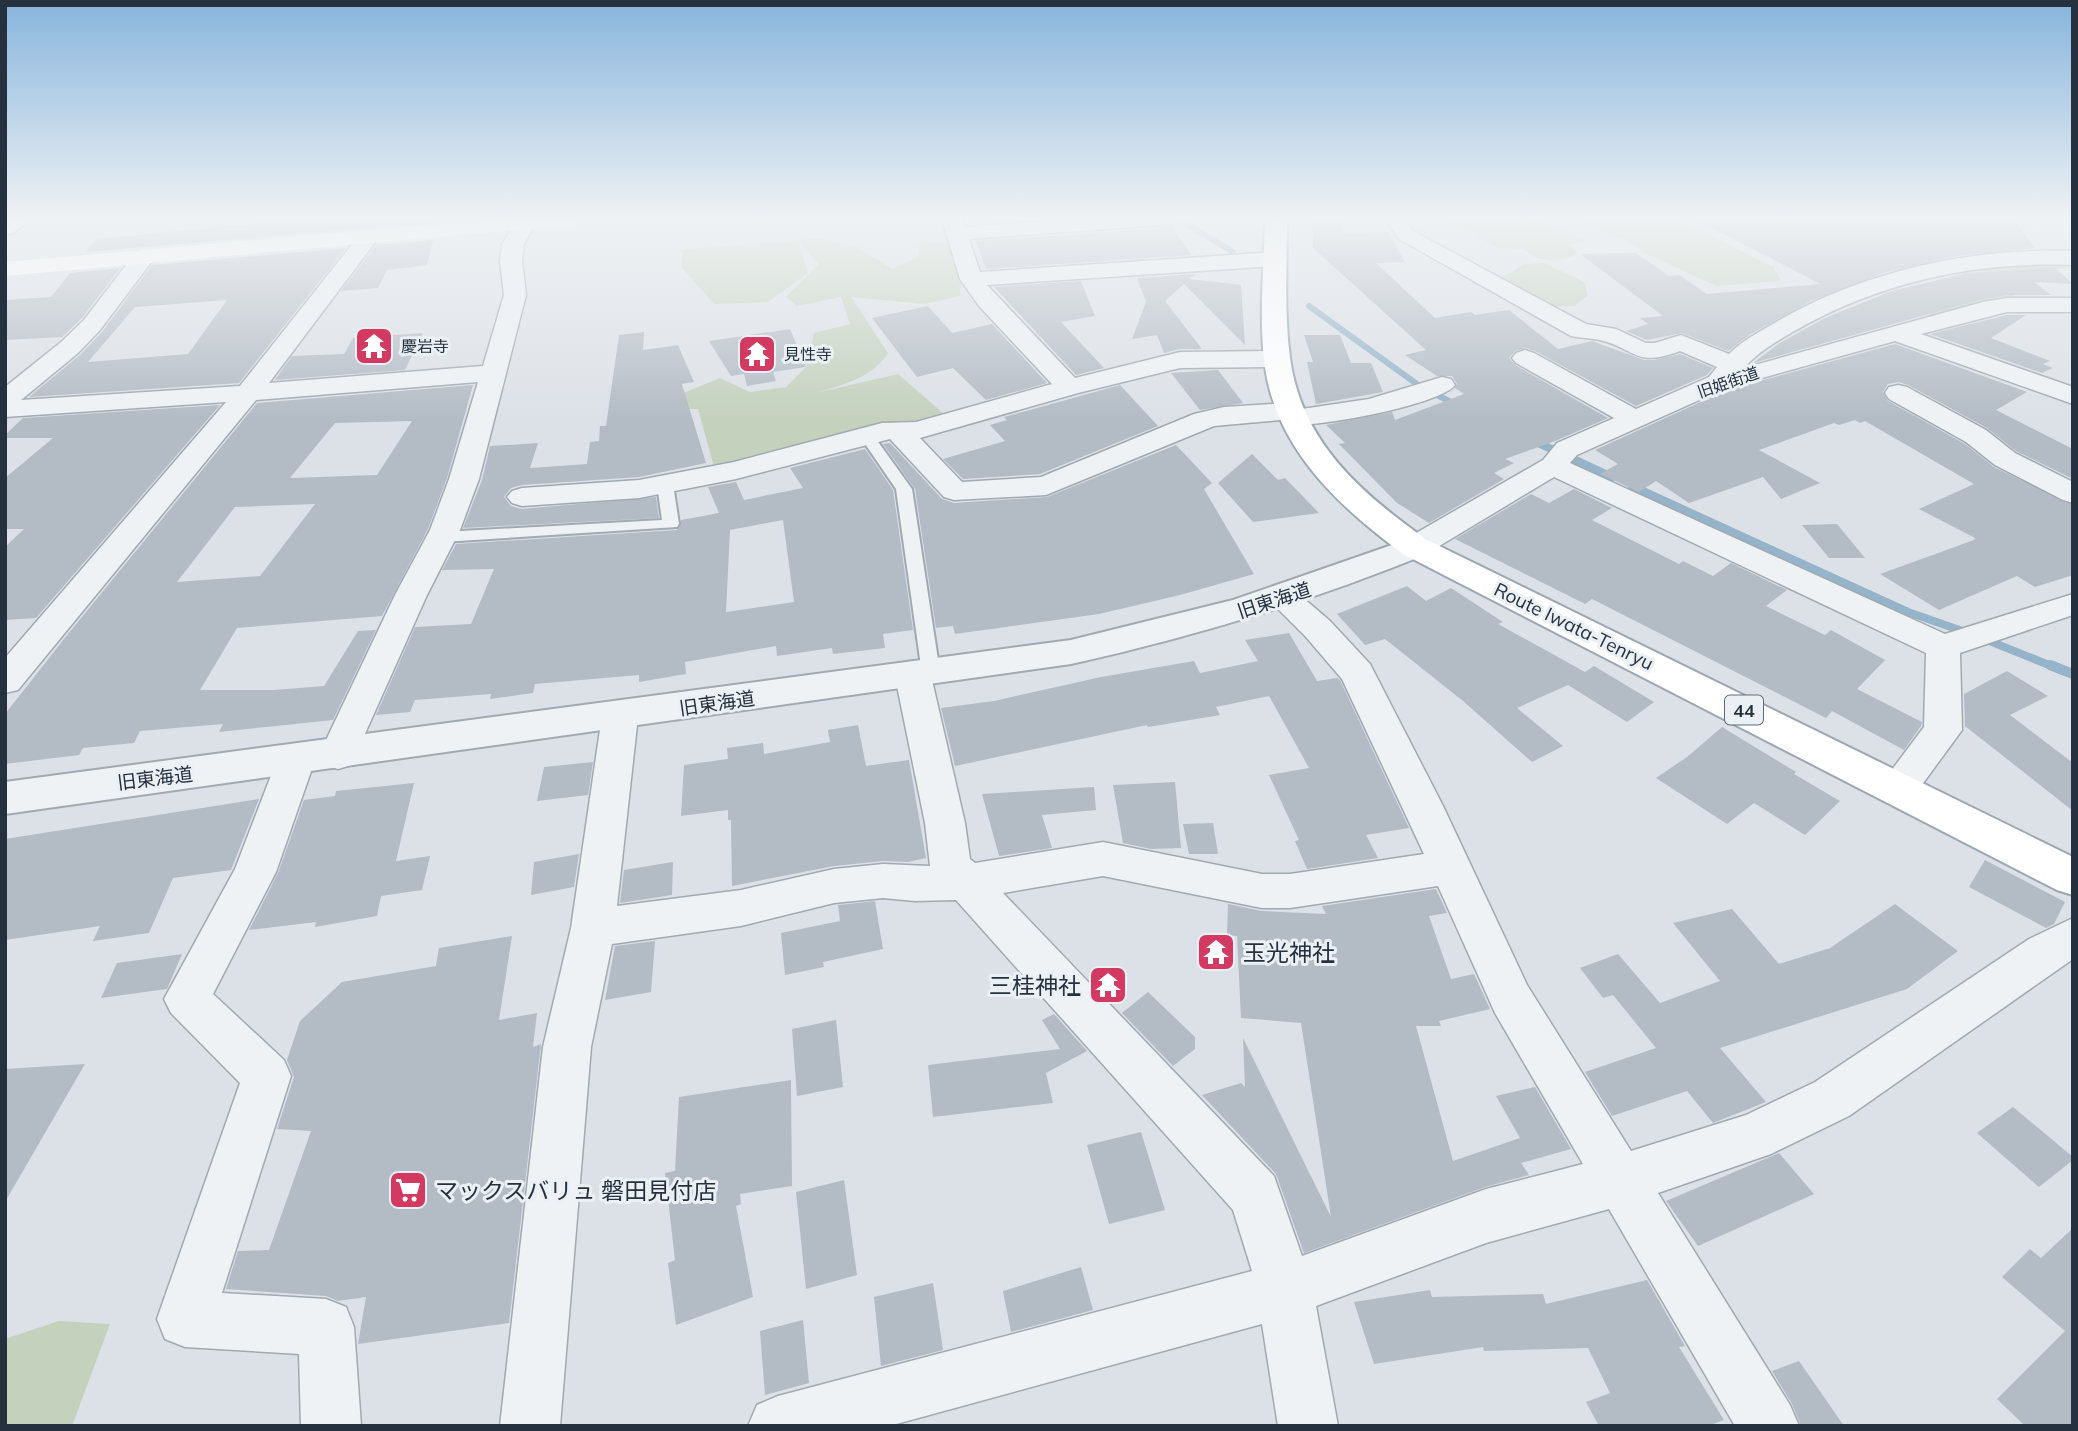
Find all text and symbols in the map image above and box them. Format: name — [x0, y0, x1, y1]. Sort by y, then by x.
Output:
temple icon: 慶岩寺 — [353, 325, 395, 367]
temple icon: 見性寺 — [736, 333, 778, 375]
place label: 慶岩寺 — [401, 336, 449, 356]
place label: 見性寺 — [784, 344, 832, 364]
street label: 旧姫街道 — [1694, 362, 1762, 402]
street label: 旧東海道 — [1234, 577, 1314, 623]
street label: Route Iwata-Tenryu — [1490, 577, 1658, 675]
street label: 旧東海道 — [678, 686, 756, 720]
road number: 44 — [1725, 696, 1763, 724]
street label: 旧東海道 — [116, 761, 194, 795]
temple icon: 玉光神社 — [1195, 931, 1237, 973]
place label: 玉光神社 — [1243, 938, 1335, 967]
temple icon: 三桂神社 — [1087, 964, 1129, 1006]
place label: 三桂神社 — [989, 971, 1081, 1000]
supermarket icon: マックスバリュ 磐田見付店 — [387, 1169, 429, 1211]
place label: マックスバリュ 磐田見付店 — [435, 1176, 716, 1205]

